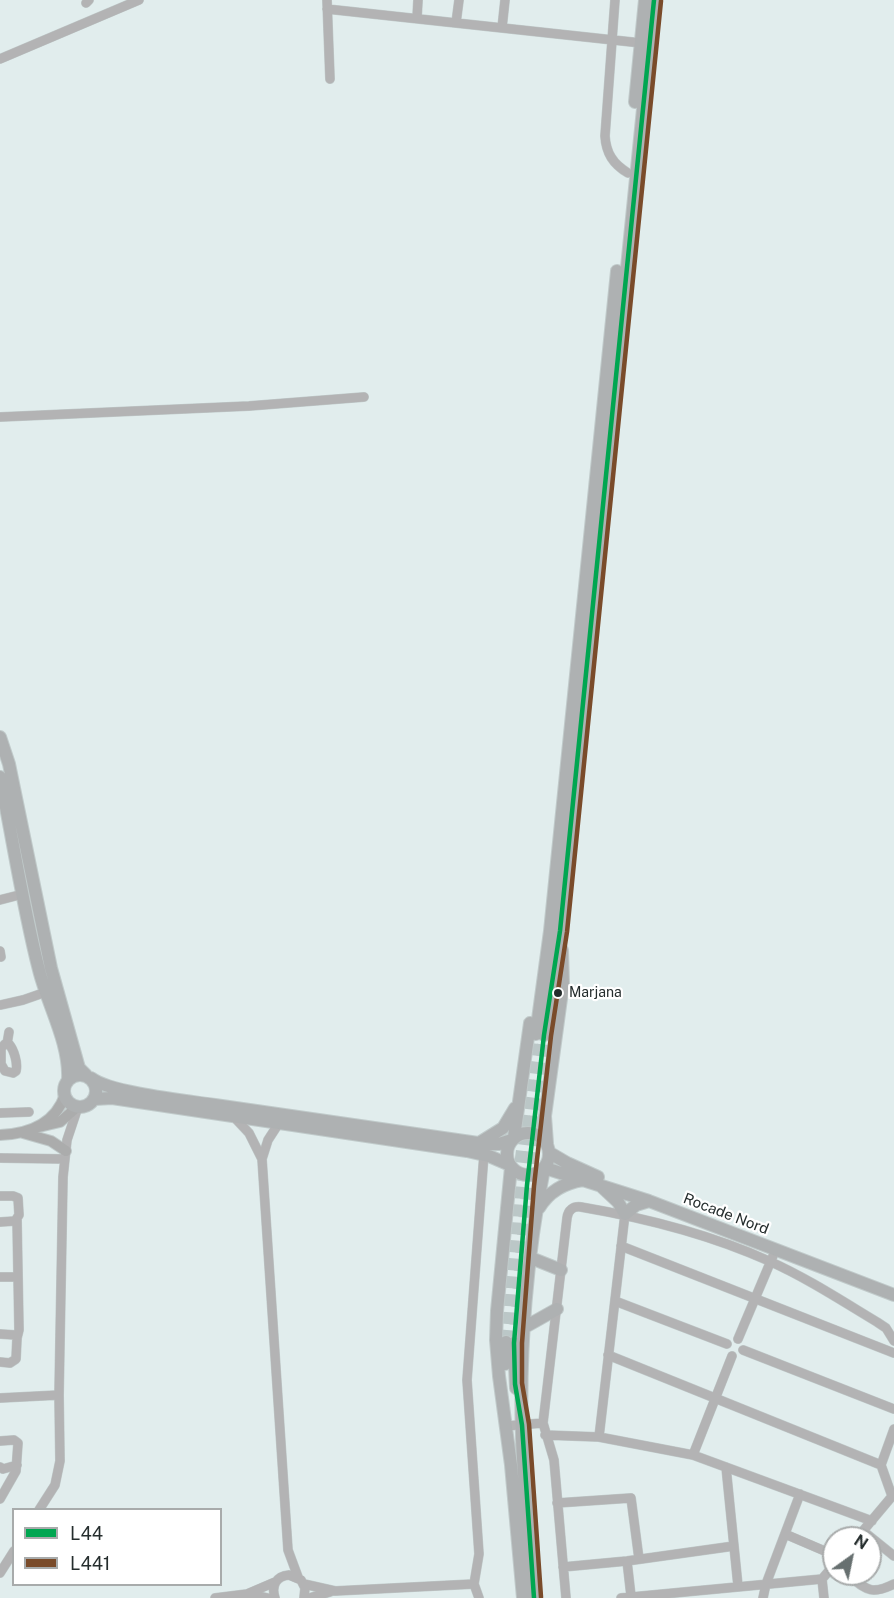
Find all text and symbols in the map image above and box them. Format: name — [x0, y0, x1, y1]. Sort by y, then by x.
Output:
place label: Marjana — [569, 985, 622, 1001]
marker: Marjana — [552, 987, 564, 999]
street label: Rocade Nord — [681, 1189, 771, 1239]
legend — [12, 1508, 222, 1586]
text: L44 — [70, 1523, 103, 1544]
north arrow — [822, 1526, 882, 1586]
text: N — [851, 1531, 871, 1554]
text: L441 — [70, 1553, 110, 1574]

